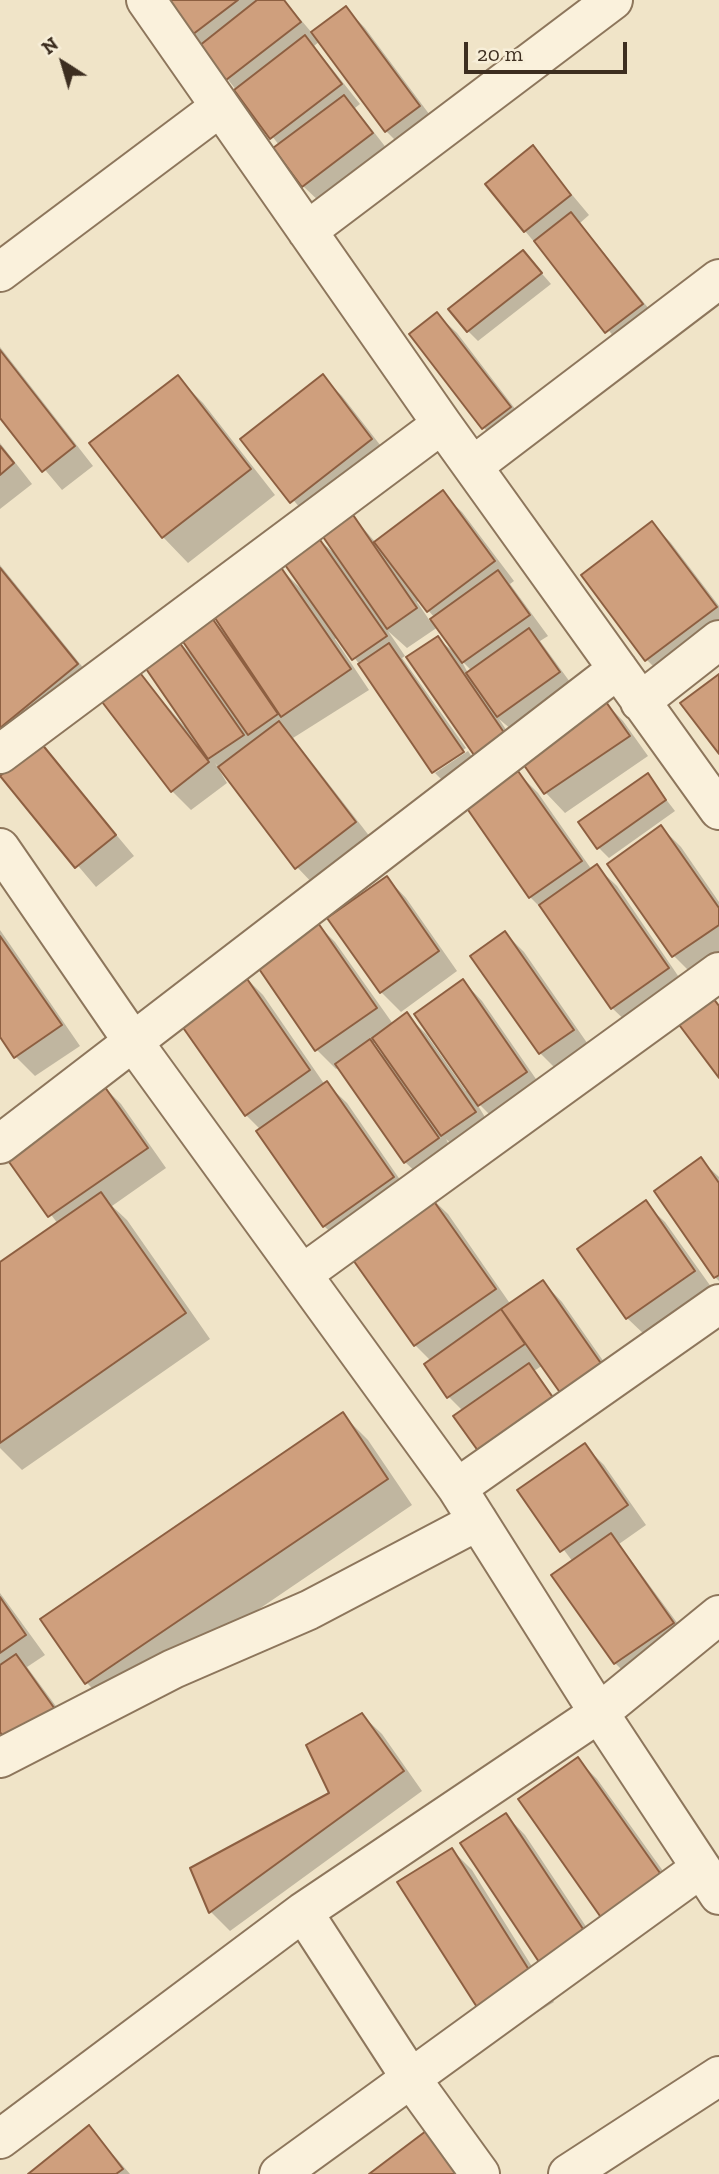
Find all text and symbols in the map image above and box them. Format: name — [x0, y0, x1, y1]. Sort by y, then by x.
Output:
north arrow — [28, 28, 98, 98]
scale bar — [467, 28, 630, 72]
text: N — [37, 32, 63, 59]
text: 20 m — [477, 41, 523, 66]

